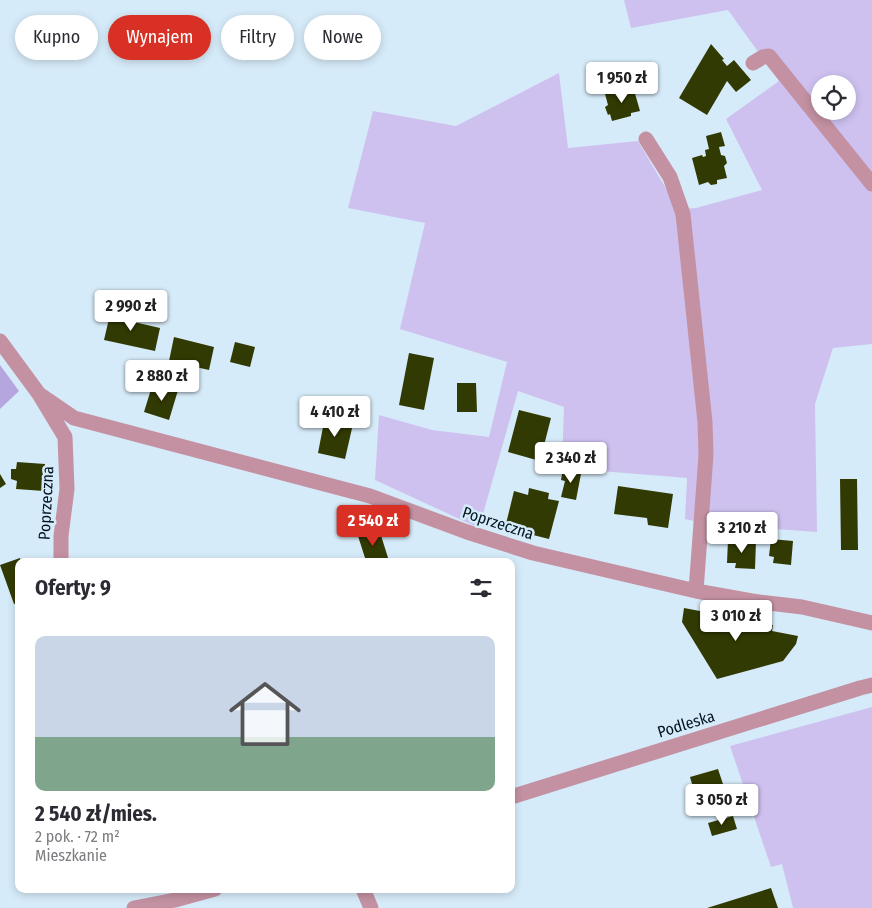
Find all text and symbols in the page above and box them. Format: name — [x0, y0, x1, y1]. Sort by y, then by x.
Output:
chip: Kupno — [15, 15, 98, 60]
chip: Wynajem — [108, 15, 211, 60]
chip: Filtry — [221, 15, 294, 60]
chip: Nowe — [304, 15, 381, 60]
pin: 1 950 zł — [570, 62, 674, 104]
text: 1 950 zł — [597, 68, 647, 87]
map controls — [811, 75, 856, 120]
button: locate — [811, 75, 856, 120]
pin: 2 990 zł — [79, 290, 183, 332]
text: 2 990 zł — [105, 296, 157, 315]
pin: 2 880 zł — [110, 360, 214, 402]
text: 2 880 zł — [136, 366, 188, 385]
pin: 4 410 zł — [283, 396, 387, 438]
text: 4 410 zł — [310, 402, 360, 421]
pin: 2 340 zł — [519, 442, 623, 484]
text: 2 340 zł — [546, 448, 596, 467]
street label: Poprzeczna — [35, 465, 57, 540]
street label: Poprzeczna — [460, 503, 536, 543]
pin: 2 540 zł — [321, 504, 425, 547]
text: 2 540 zł — [348, 511, 398, 530]
pin: 3 210 zł — [690, 512, 794, 554]
text: 3 210 zł — [718, 518, 766, 537]
icon: filters — [467, 574, 495, 602]
text: Oferty: 9 — [35, 575, 111, 601]
pin: 3 010 zł — [684, 600, 788, 642]
text: 3 010 zł — [711, 606, 761, 625]
icon: home — [220, 669, 310, 759]
street label: Podleska — [655, 706, 717, 742]
pin: 3 050 zł — [670, 784, 774, 826]
text: 3 050 zł — [696, 790, 748, 809]
text: 2 540 zł/mies. — [35, 801, 157, 827]
text: 2 pok. · 72 m² — [35, 827, 120, 846]
text: Mieszkanie — [35, 846, 107, 865]

